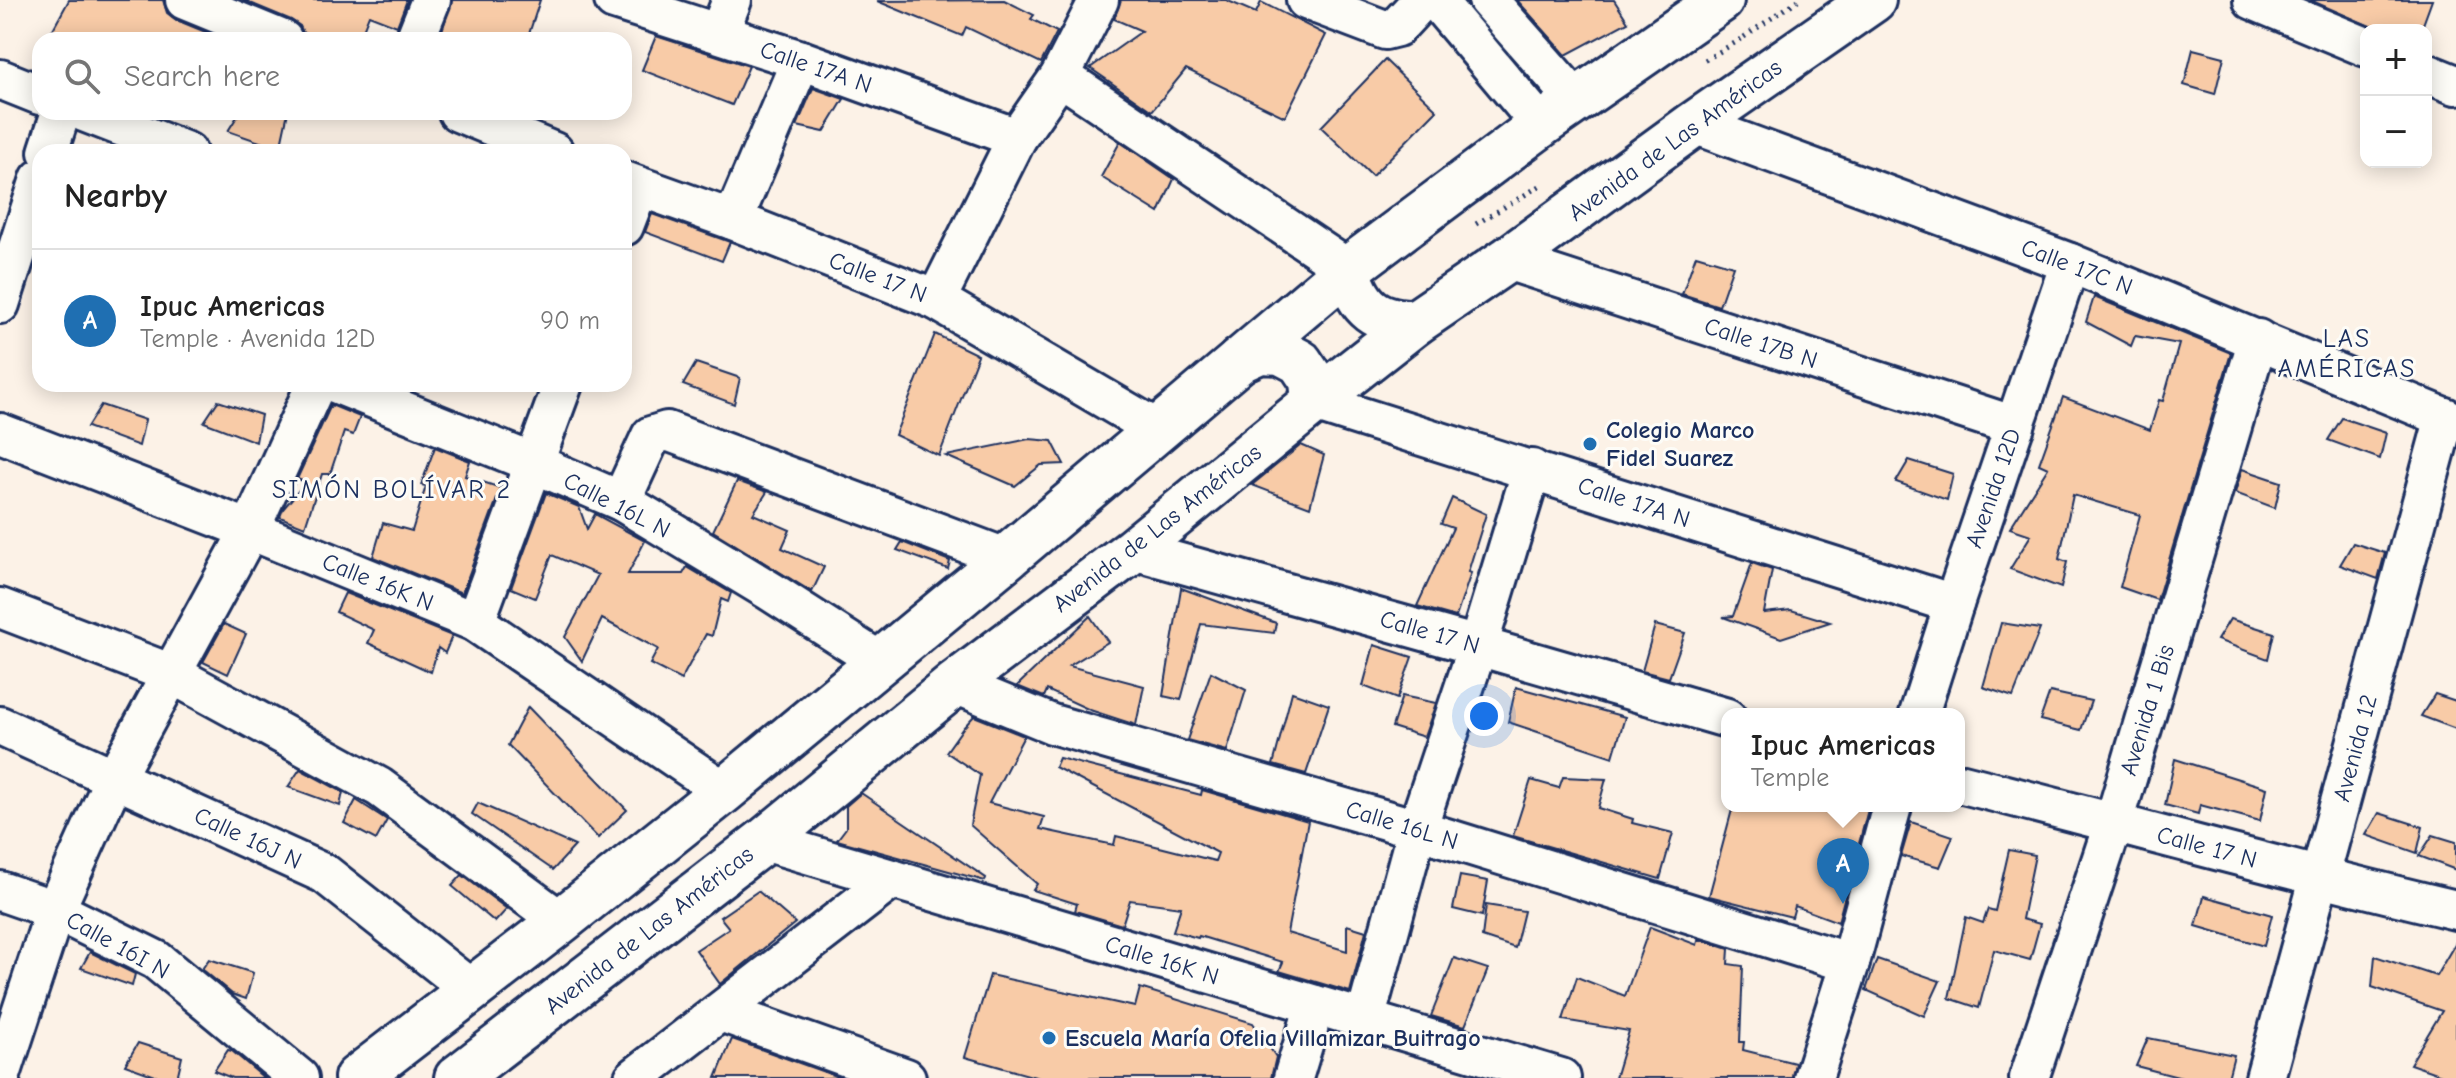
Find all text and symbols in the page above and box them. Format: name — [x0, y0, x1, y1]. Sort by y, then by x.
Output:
map controls — [2360, 24, 2432, 168]
button: + — [2360, 24, 2432, 96]
search box — [32, 32, 632, 120]
street label: Calle 17A N — [756, 35, 876, 99]
street label: Avenida de Las Américas — [1563, 53, 1787, 227]
icon: search — [60, 54, 104, 98]
text: Search here — [124, 59, 280, 94]
button: − — [2360, 96, 2432, 168]
text: Nearby — [64, 176, 167, 216]
street label: Calle 17C N — [2017, 233, 2137, 301]
street label: Calle 17 N — [825, 246, 931, 308]
text: Ipuc Americas — [140, 289, 325, 324]
text: A — [83, 306, 97, 336]
text: 90 m — [540, 306, 600, 336]
street label: Calle 17B N — [1701, 312, 1821, 374]
text: Temple · Avenida 12D — [140, 324, 375, 354]
district label: LAS AMÉRICAS — [2278, 324, 2416, 384]
place label: Colegio Marco Fidel Suarez — [1606, 416, 1754, 472]
street label: Avenida 12D — [1959, 425, 2027, 551]
marker: Colegio Marco Fidel Suarez — [1581, 435, 1599, 453]
street label: Avenida de Las Américas — [1047, 438, 1267, 618]
street label: Calle 16L N — [559, 466, 675, 544]
street label: Calle 17A N — [1574, 471, 1694, 533]
district label: SIMÓN BOLÍVAR 2 — [272, 474, 512, 505]
street label: Calle 16K N — [318, 547, 438, 617]
street label: Calle 17 N — [1377, 604, 1483, 660]
street label: Avenida 1 Bis — [2114, 641, 2180, 779]
street label: Avenida 12 — [2327, 692, 2383, 804]
your location — [1464, 696, 1504, 736]
popup — [1721, 708, 1965, 812]
text: Ipuc Americas — [1751, 728, 1935, 763]
text: Temple — [1751, 763, 1829, 793]
street label: Calle 16L N — [1342, 795, 1462, 855]
street label: Calle 16J N — [190, 801, 306, 875]
street label: Calle 17 N — [2154, 820, 2260, 874]
pin: A — [1817, 838, 1869, 904]
street label: Avenida de Las Américas — [539, 840, 759, 1020]
street label: Calle 16I N — [62, 905, 174, 985]
street label: Calle 16K N — [1102, 929, 1222, 991]
place label: Escuela María Ofelia Villamizar Buitrago — [1065, 1024, 1481, 1052]
marker: Escuela María Ofelia Villamizar Buitrago — [1040, 1029, 1058, 1047]

